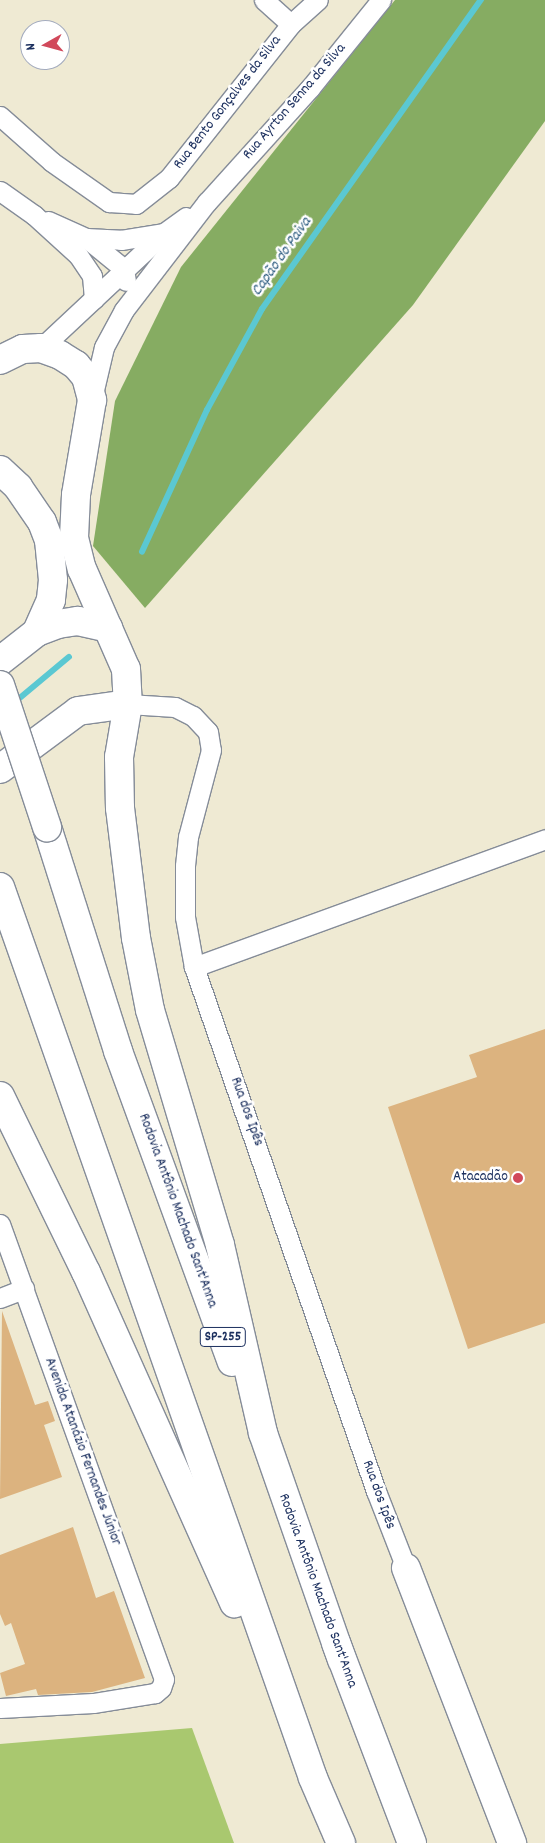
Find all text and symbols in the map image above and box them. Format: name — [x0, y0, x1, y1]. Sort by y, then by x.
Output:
north arrow — [20, 20, 70, 70]
street label: Rua Bento Gonçalves da Silva — [170, 33, 286, 173]
street label: Rua Ayrton Senna da Silva — [240, 40, 350, 164]
text: N — [21, 42, 41, 51]
water label: Capão do Paiva — [248, 214, 316, 300]
street label: Rua dos Ipês — [225, 1075, 267, 1149]
street label: Rodovia Antônio Machado Sant'Anna — [133, 1111, 221, 1311]
place label: Atacadão — [453, 1169, 508, 1187]
marker: Atacadão — [512, 1172, 524, 1184]
road number: SP-255 — [199, 1325, 247, 1348]
street label: Avenida Atanázio Fernandes Júnior — [40, 1355, 124, 1549]
street label: Rua dos Ipês — [357, 1458, 399, 1532]
street label: Rodovia Antônio Machado Sant'Anna — [273, 1491, 361, 1691]

